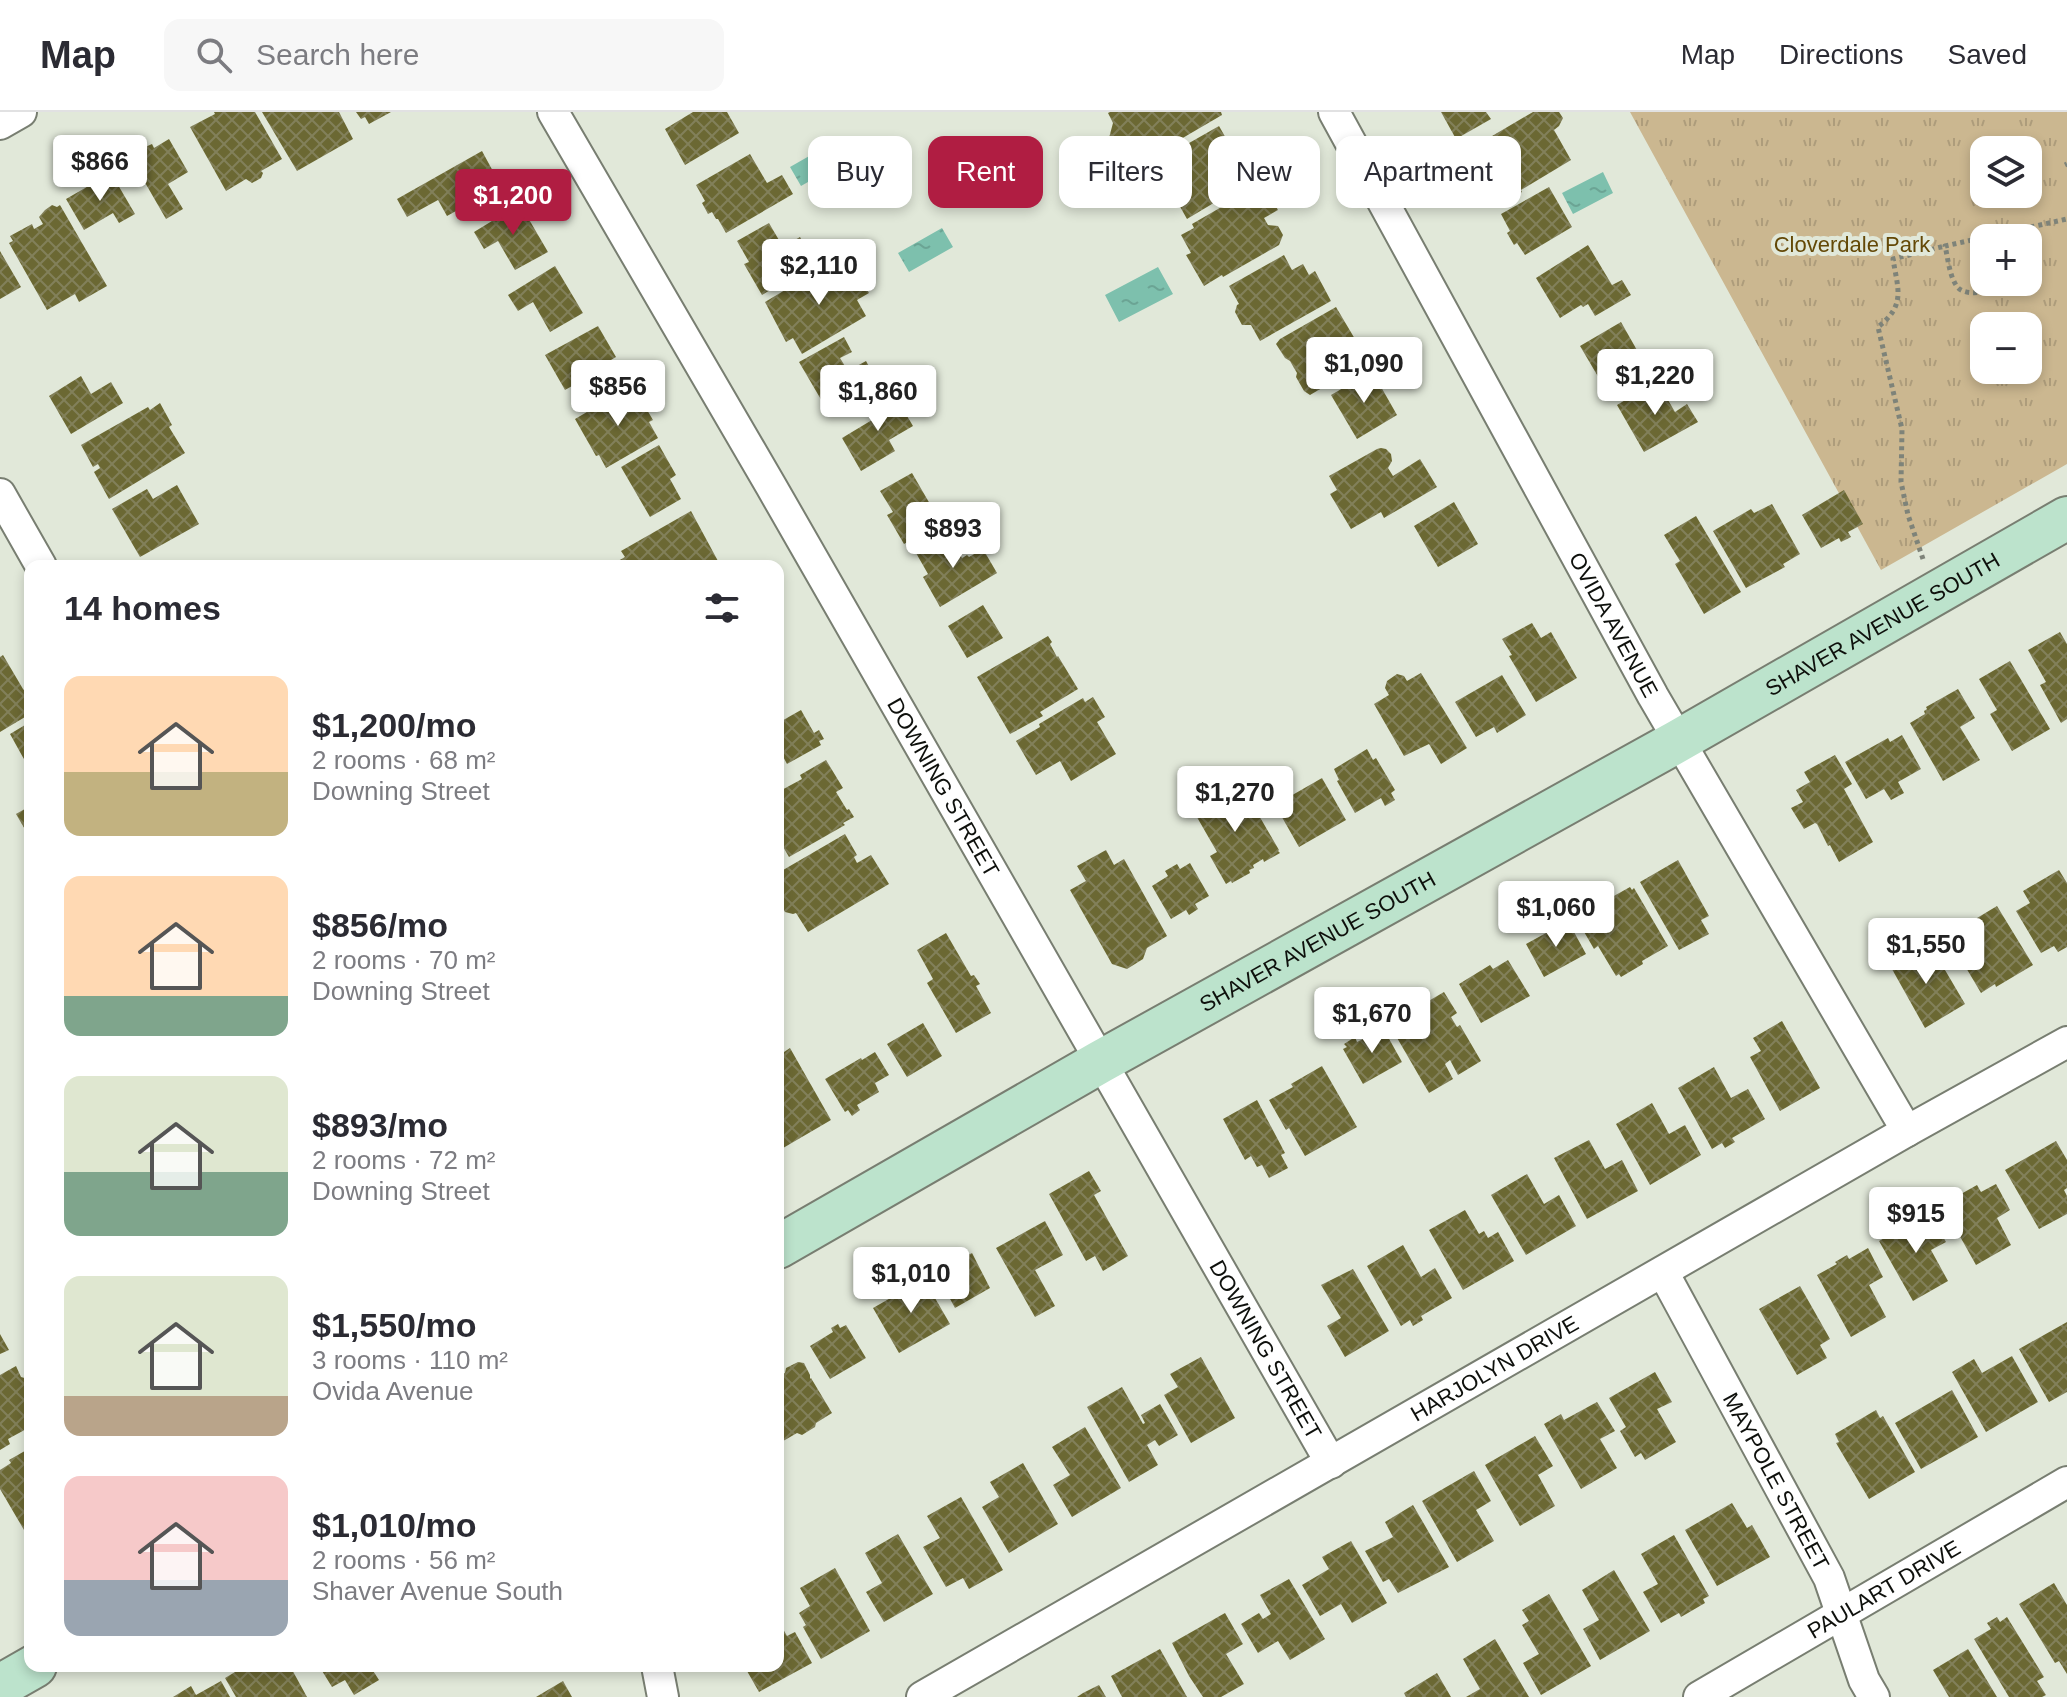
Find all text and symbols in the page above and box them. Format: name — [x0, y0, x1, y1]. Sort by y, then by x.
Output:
search box — [164, 19, 724, 91]
icon: search — [192, 33, 236, 77]
text: Map — [40, 34, 116, 76]
text: Search here — [256, 38, 419, 71]
text: Map — [1681, 39, 1735, 70]
text: Directions — [1779, 39, 1904, 70]
text: Saved — [1948, 39, 2027, 70]
pin: $866 — [53, 135, 147, 203]
chip: Buy — [808, 136, 912, 208]
chip: Rent — [928, 136, 1043, 208]
chip: Filters — [1059, 136, 1192, 208]
chip: New — [1208, 136, 1320, 208]
chip: Apartment — [1336, 136, 1521, 208]
map controls — [1970, 136, 2042, 384]
button: layers — [1970, 136, 2042, 208]
text: $866 — [71, 146, 129, 176]
pin: $1,200 — [448, 169, 578, 237]
text: $1,200 — [473, 180, 553, 210]
button: + — [1970, 224, 2042, 296]
park label: Cloverdale Park — [1774, 232, 1931, 257]
pin: $2,110 — [754, 239, 884, 307]
text: $2,110 — [780, 250, 858, 280]
button: − — [1970, 312, 2042, 384]
pin: $1,090 — [1299, 337, 1429, 405]
text: $1,090 — [1324, 348, 1404, 378]
pin: $1,220 — [1590, 349, 1720, 417]
pin: $856 — [571, 360, 665, 428]
text: $1,220 — [1615, 360, 1695, 390]
pin: $1,860 — [813, 365, 943, 433]
text: $856 — [589, 371, 647, 401]
text: $1,860 — [838, 376, 918, 406]
pin: $893 — [906, 502, 1000, 570]
text: $893 — [924, 513, 982, 543]
street label: SHAVER AVENUE SOUTH — [1761, 547, 2004, 701]
street label: OVIDA AVENUE — [1564, 548, 1663, 701]
icon: filters — [700, 586, 744, 630]
text: 14 homes — [64, 589, 221, 627]
street label: DOWNING STREET — [882, 694, 1004, 881]
text: $1,200/mo — [312, 706, 476, 744]
icon: home — [128, 708, 224, 804]
text: 2 rooms · 68 m² — [312, 745, 496, 775]
pin: $1,270 — [1170, 766, 1300, 834]
text: Downing Street — [312, 776, 490, 806]
text: $1,270 — [1195, 777, 1275, 807]
street label: SHAVER AVENUE SOUTH — [1195, 866, 1440, 1017]
pin: $1,060 — [1491, 881, 1621, 949]
text: $1,060 — [1516, 892, 1596, 922]
text: $856/mo — [312, 906, 448, 944]
icon: home — [128, 908, 224, 1004]
pin: $1,550 — [1861, 918, 1991, 986]
text: $1,550 — [1886, 929, 1966, 959]
text: 2 rooms · 70 m² — [312, 945, 496, 975]
text: Downing Street — [312, 976, 490, 1006]
pin: $1,670 — [1307, 987, 1437, 1055]
text: $1,670 — [1332, 998, 1412, 1028]
text: $893/mo — [312, 1106, 448, 1144]
icon: home — [128, 1108, 224, 1204]
text: 2 rooms · 72 m² — [312, 1145, 496, 1175]
text: Downing Street — [312, 1176, 490, 1206]
pin: $915 — [1869, 1187, 1963, 1255]
text: $915 — [1887, 1198, 1945, 1228]
pin: $1,010 — [846, 1247, 976, 1315]
street label: DOWNING STREET — [1204, 1256, 1326, 1443]
text: $1,010 — [871, 1258, 951, 1288]
text: $1,550/mo — [312, 1306, 476, 1344]
icon: home — [128, 1308, 224, 1404]
street label: HARJOLYN DRIVE — [1406, 1311, 1583, 1427]
text: 3 rooms · 110 m² — [312, 1345, 508, 1375]
text: Ovida Avenue — [312, 1376, 473, 1406]
street label: MAYPOLE STREET — [1718, 1389, 1834, 1574]
text: $1,010/mo — [312, 1506, 476, 1544]
icon: home — [128, 1508, 224, 1604]
street label: PAULART DRIVE — [1803, 1535, 1965, 1644]
text: 2 rooms · 56 m² — [312, 1545, 496, 1575]
text: Shaver Avenue South — [312, 1576, 563, 1606]

